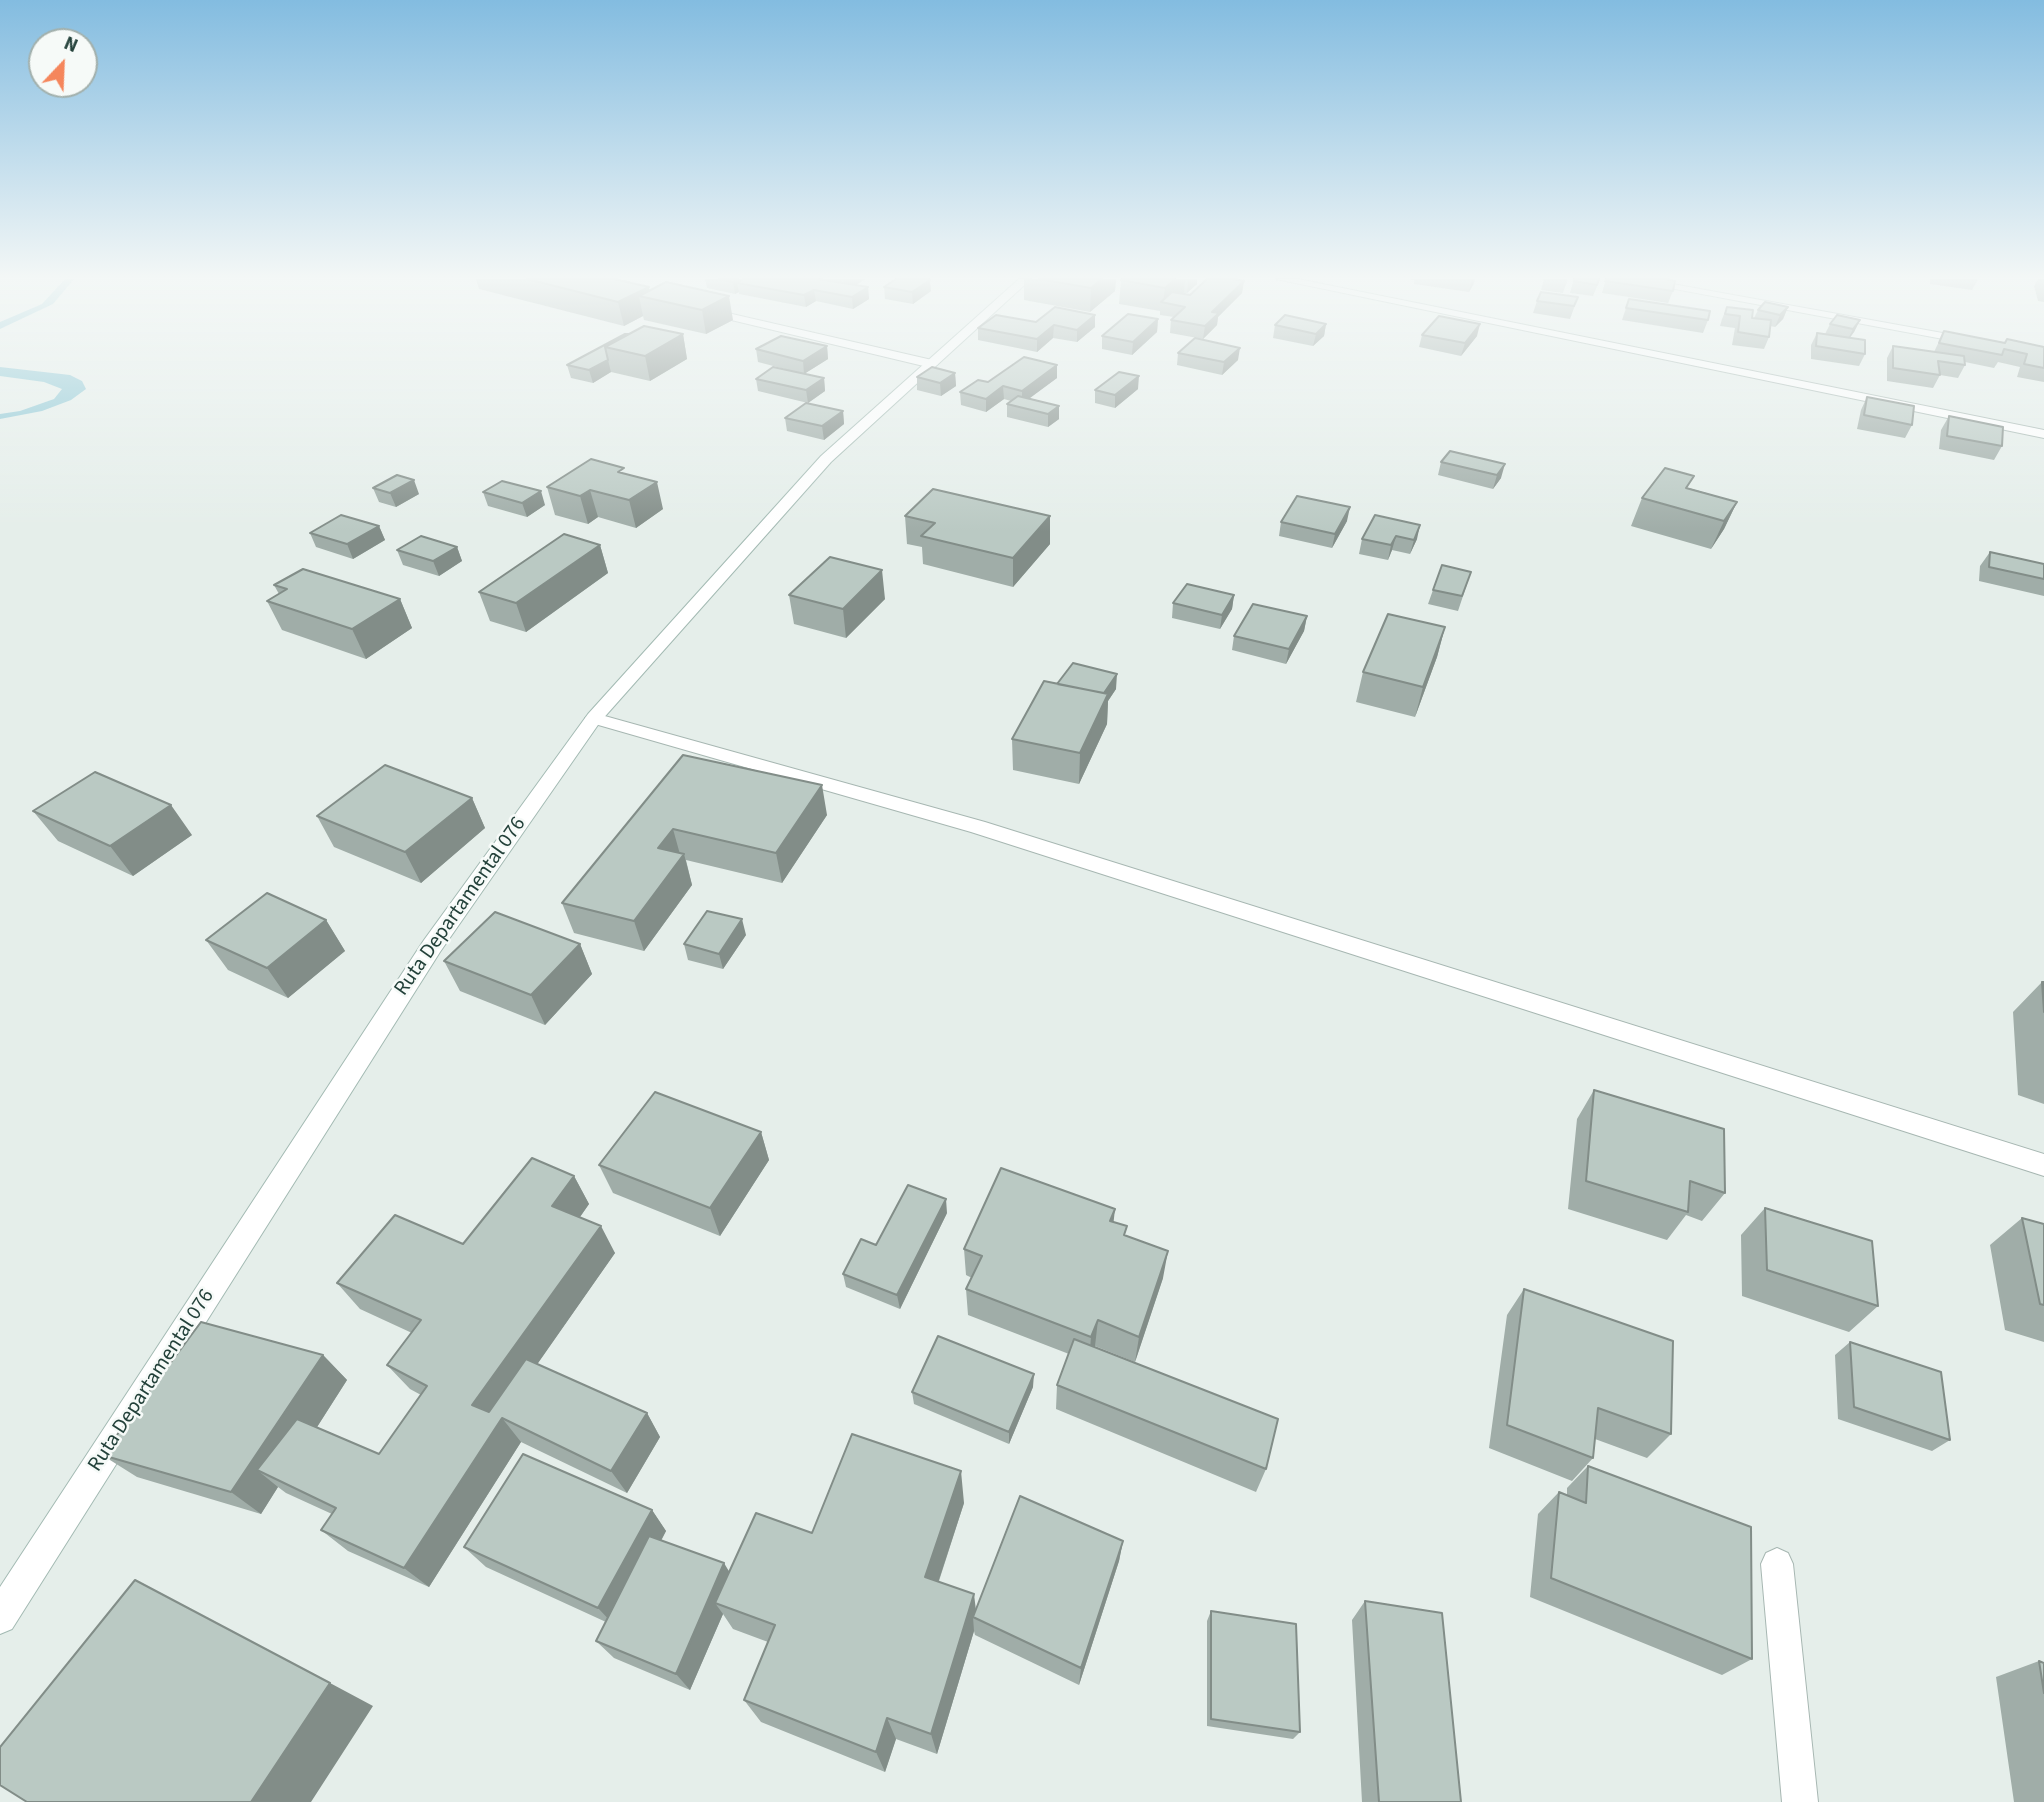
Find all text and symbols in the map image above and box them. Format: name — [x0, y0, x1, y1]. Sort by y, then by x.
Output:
north arrow — [28, 28, 98, 98]
text: N — [60, 30, 82, 60]
street label: Ruta Departamental 076 — [390, 813, 532, 1001]
street label: Ruta Departamental 076 — [84, 1285, 220, 1477]

